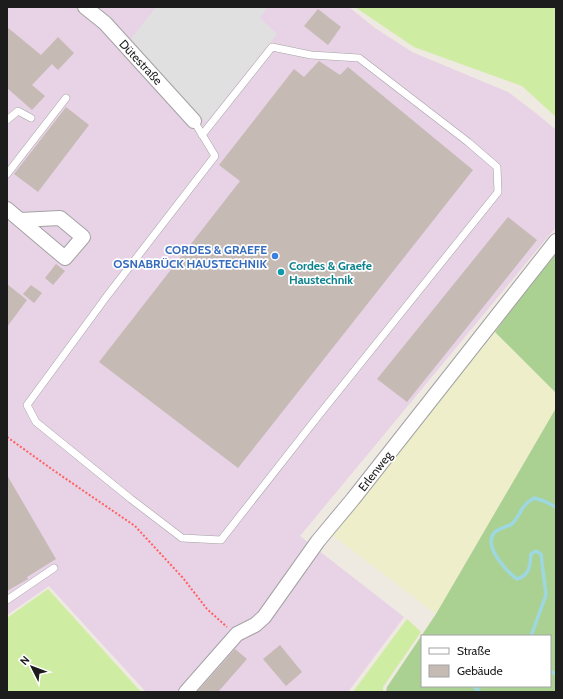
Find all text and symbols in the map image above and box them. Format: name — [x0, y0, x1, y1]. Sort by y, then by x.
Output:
street label: Dütestraße — [116, 36, 166, 88]
place label: CORDES & GRAEFE OSNABRÜCK HAUSTECHNIK — [113, 242, 267, 271]
marker: CORDES & GRAEFE OSNABRÜCK HAUSTECHNIK — [270, 251, 280, 261]
place label: Cordes & Graefe Haustechnik — [289, 258, 372, 287]
marker: Cordes & Graefe Haustechnik — [276, 267, 286, 277]
street label: Erlenweg — [355, 447, 396, 494]
legend — [421, 635, 551, 687]
text: Straße — [457, 643, 490, 658]
north arrow — [12, 647, 52, 687]
text: N — [17, 653, 32, 668]
text: Gebäude — [457, 663, 503, 678]

